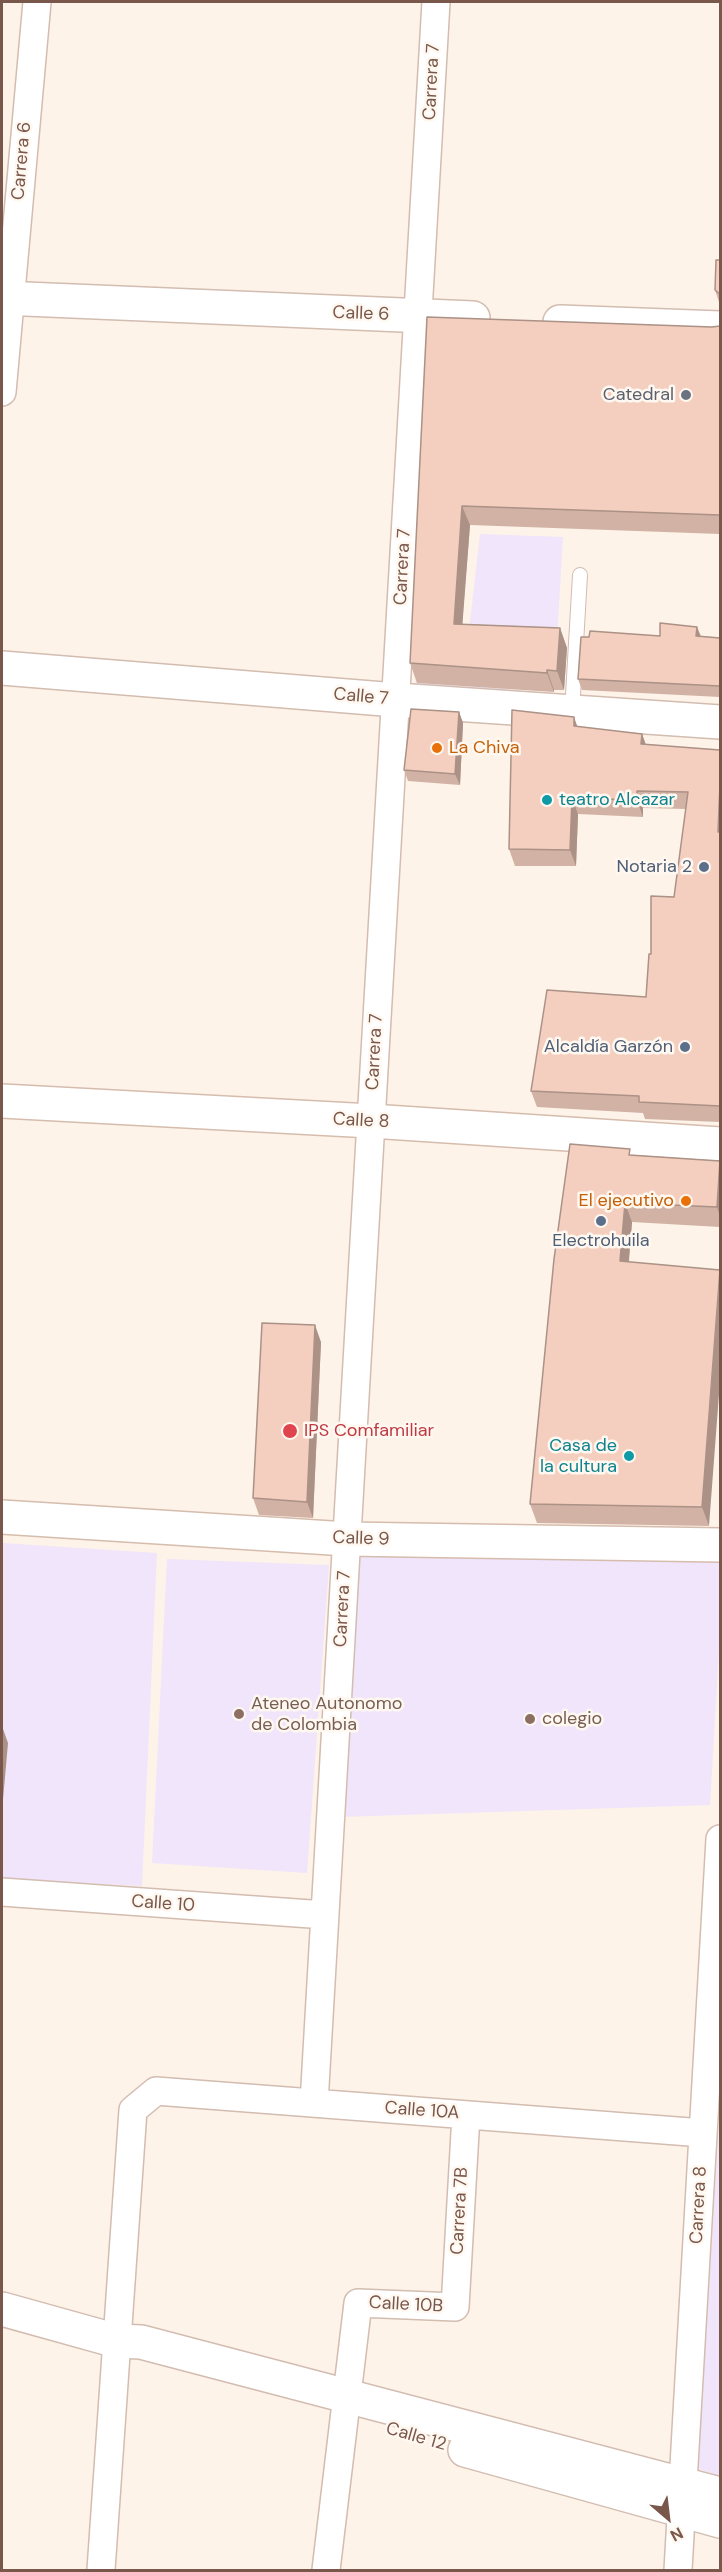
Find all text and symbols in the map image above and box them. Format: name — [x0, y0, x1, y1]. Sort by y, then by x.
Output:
street label: Carrera 7 — [419, 43, 445, 121]
street label: Carrera 6 — [8, 121, 36, 201]
street label: Calle 6 — [332, 302, 390, 326]
place label: Catedral — [603, 384, 674, 406]
marker: Catedral — [679, 388, 693, 402]
street label: Carrera 7 — [390, 528, 416, 606]
street label: Calle 7 — [332, 684, 390, 710]
place label: La Chiva — [449, 737, 519, 759]
marker: La Chiva — [430, 741, 444, 755]
place label: teatro Alcazar — [559, 789, 675, 811]
marker: teatro Alcazar — [540, 793, 554, 807]
place label: Notaria 2 — [616, 856, 692, 878]
marker: Notaria 2 — [697, 860, 711, 874]
street label: Carrera 7 — [362, 1013, 388, 1091]
place label: Alcaldía Garzón — [544, 1036, 673, 1058]
marker: Alcaldía Garzón — [678, 1040, 692, 1054]
street label: Calle 8 — [332, 1109, 390, 1133]
place label: El ejecutivo — [579, 1190, 674, 1212]
marker: El ejecutivo — [679, 1194, 693, 1208]
marker: Electrohuila — [594, 1214, 608, 1228]
place label: Electrohuila — [552, 1230, 650, 1252]
place label: IPS Comfamiliar — [304, 1420, 434, 1442]
marker: IPS Comfamiliar — [281, 1422, 299, 1440]
place label: Casa de la cultura — [540, 1435, 617, 1478]
marker: Casa de la cultura — [622, 1449, 636, 1463]
street label: Calle 9 — [332, 1527, 390, 1551]
street label: Carrera 7 — [330, 1570, 356, 1648]
place label: Ateneo Autonomo de Colombia — [251, 1693, 403, 1736]
marker: Ateneo Autonomo de Colombia — [232, 1707, 246, 1721]
place label: colegio — [542, 1708, 602, 1730]
marker: colegio — [523, 1712, 537, 1726]
street label: Calle 10 — [130, 1891, 196, 1917]
street label: Calle 10A — [384, 2098, 460, 2124]
street label: Carrera 8 — [686, 2165, 712, 2245]
street label: Carrera 7B — [447, 2167, 473, 2255]
street label: Calle 10B — [368, 2292, 444, 2318]
street label: Calle 12 — [383, 2418, 449, 2456]
north arrow — [638, 2488, 698, 2548]
text: N — [667, 2522, 687, 2546]

